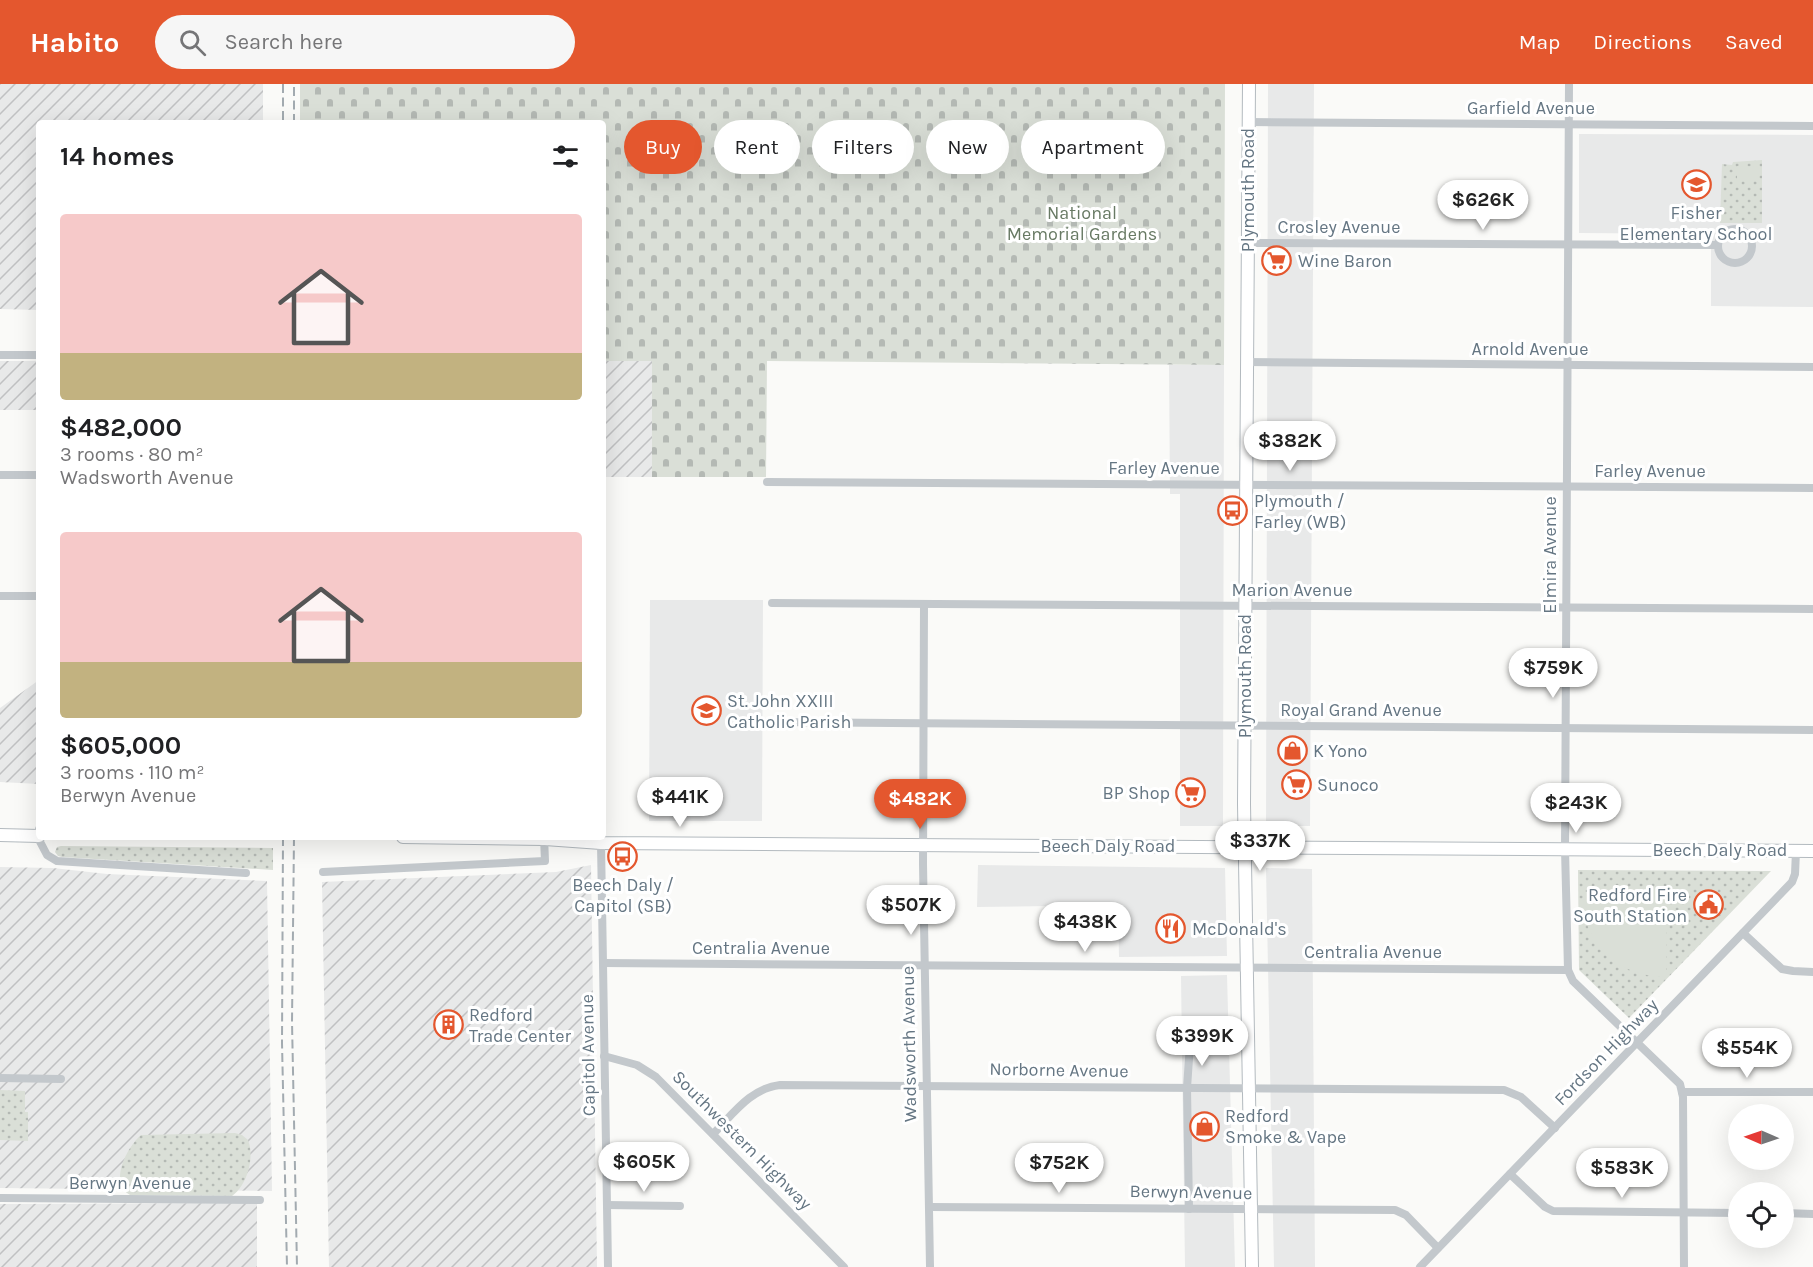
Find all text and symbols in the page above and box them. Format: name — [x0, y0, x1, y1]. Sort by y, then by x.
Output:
search box — [155, 15, 575, 69]
text: Habito — [30, 26, 119, 59]
icon: search — [176, 26, 209, 59]
text: Search here — [224, 29, 343, 55]
text: Map — [1519, 30, 1560, 54]
text: Directions — [1593, 30, 1692, 54]
text: Saved — [1725, 30, 1783, 54]
street label: Garfield Avenue — [1467, 97, 1595, 119]
chip: Buy — [624, 120, 702, 174]
chip: Rent — [714, 120, 800, 174]
chip: Filters — [812, 120, 914, 174]
chip: New — [926, 120, 1009, 174]
chip: Apartment — [1021, 120, 1165, 174]
street label: Plymouth Road — [1237, 128, 1259, 252]
icon: filters — [549, 140, 582, 173]
text: 14 homes — [60, 141, 174, 172]
school or university icon: Fisher Elementary School — [1680, 168, 1712, 200]
pin: $626K — [1441, 180, 1525, 231]
text: $626K — [1451, 188, 1515, 211]
park label: National Memorial Gardens — [1007, 202, 1157, 245]
place label: Fisher Elementary School — [1620, 202, 1772, 245]
street label: Crosley Avenue — [1277, 216, 1401, 238]
supermarket icon: Wine Baron — [1261, 245, 1293, 277]
place label: Wine Baron — [1298, 250, 1392, 272]
icon: home — [267, 253, 375, 361]
street label: Arnold Avenue — [1472, 338, 1588, 360]
text: $482,000 — [60, 412, 182, 443]
pin: $382K — [1248, 421, 1332, 472]
text: $382K — [1258, 429, 1322, 452]
text: 3 rooms · 80 m² — [60, 443, 204, 466]
street label: Farley Avenue — [1108, 457, 1220, 479]
street label: Farley Avenue — [1594, 460, 1706, 482]
text: Wadsworth Avenue — [60, 466, 233, 489]
place label: Plymouth / Farley (WB) — [1254, 490, 1346, 533]
bus stop icon: Plymouth / Farley (WB) — [1217, 495, 1249, 527]
street label: Elmira Avenue — [1539, 496, 1561, 614]
icon: home — [267, 571, 375, 679]
street label: Marion Avenue — [1231, 579, 1353, 601]
street label: Plymouth Road — [1234, 614, 1256, 738]
pin: $759K — [1511, 648, 1595, 699]
text: $759K — [1523, 656, 1583, 679]
place label: St. John XXIII Catholic Parish — [727, 690, 851, 733]
school or university icon: St. John XXIII Catholic Parish — [690, 695, 722, 727]
street label: Royal Grand Avenue — [1280, 699, 1442, 721]
text: $605,000 — [60, 730, 181, 761]
shop icon: K Yono — [1276, 735, 1308, 767]
place label: K Yono — [1313, 740, 1367, 762]
text: 3 rooms · 110 m² — [60, 761, 205, 784]
supermarket icon: Sunoco — [1280, 769, 1312, 801]
place label: Sunoco — [1317, 774, 1379, 796]
pin: $441K — [638, 777, 722, 828]
supermarket icon: BP Shop — [1175, 777, 1207, 809]
pin: $482K — [878, 779, 962, 830]
place label: BP Shop — [1102, 782, 1170, 804]
pin: $243K — [1534, 783, 1618, 834]
text: Berwyn Avenue — [60, 784, 196, 807]
text: $441K — [651, 785, 709, 808]
text: $482K — [888, 787, 952, 810]
text: $243K — [1544, 791, 1608, 814]
pin: $337K — [1218, 821, 1302, 872]
text: $337K — [1229, 829, 1291, 852]
street label: Beech Daly Road — [1040, 835, 1176, 857]
street label: Beech Daly Road — [1652, 839, 1788, 861]
bus stop icon: Beech Daly / Capitol (SB) — [607, 840, 639, 872]
place label: Beech Daly / Capitol (SB) — [572, 874, 674, 917]
place label: Redford Fire South Station — [1573, 884, 1687, 927]
pin: $507K — [869, 885, 953, 936]
public building icon: Redford Fire South Station — [1692, 889, 1724, 921]
text: $507K — [880, 893, 942, 916]
pin: $438K — [1043, 902, 1127, 953]
text: $438K — [1053, 910, 1117, 933]
restaurant icon: McDonald's — [1155, 913, 1187, 945]
place label: McDonald's — [1192, 918, 1287, 940]
street label: Centralia Avenue — [692, 937, 830, 959]
street label: Centralia Avenue — [1304, 941, 1442, 963]
street label: Wadsworth Avenue — [897, 966, 921, 1122]
street label: Capitol Avenue — [576, 994, 600, 1116]
street label: Fordson Highway — [1549, 994, 1663, 1110]
place label: Redford Trade Center — [469, 1004, 571, 1047]
building icon: Redford Trade Center — [432, 1009, 464, 1041]
pin: $399K — [1160, 1016, 1244, 1067]
text: $399K — [1170, 1024, 1234, 1047]
pin: $554K — [1705, 1028, 1789, 1079]
text: $554K — [1716, 1036, 1778, 1059]
street label: Norborne Avenue — [989, 1058, 1129, 1082]
street label: Southwestern Highway — [668, 1066, 817, 1215]
north arrow — [1728, 1104, 1794, 1170]
map controls — [1728, 1104, 1794, 1248]
place label: Redford Smoke & Vape — [1225, 1105, 1346, 1148]
shop icon: Redford Smoke & Vape — [1188, 1110, 1220, 1142]
pin: $605K — [602, 1142, 686, 1193]
pin: $752K — [1017, 1143, 1101, 1194]
pin: $583K — [1580, 1148, 1664, 1199]
text: $605K — [612, 1150, 676, 1173]
text: $752K — [1029, 1151, 1089, 1174]
text: $583K — [1590, 1156, 1654, 1179]
street label: Berwyn Avenue — [69, 1172, 191, 1194]
street label: Berwyn Avenue — [1129, 1180, 1253, 1204]
button: locate — [1728, 1182, 1794, 1248]

